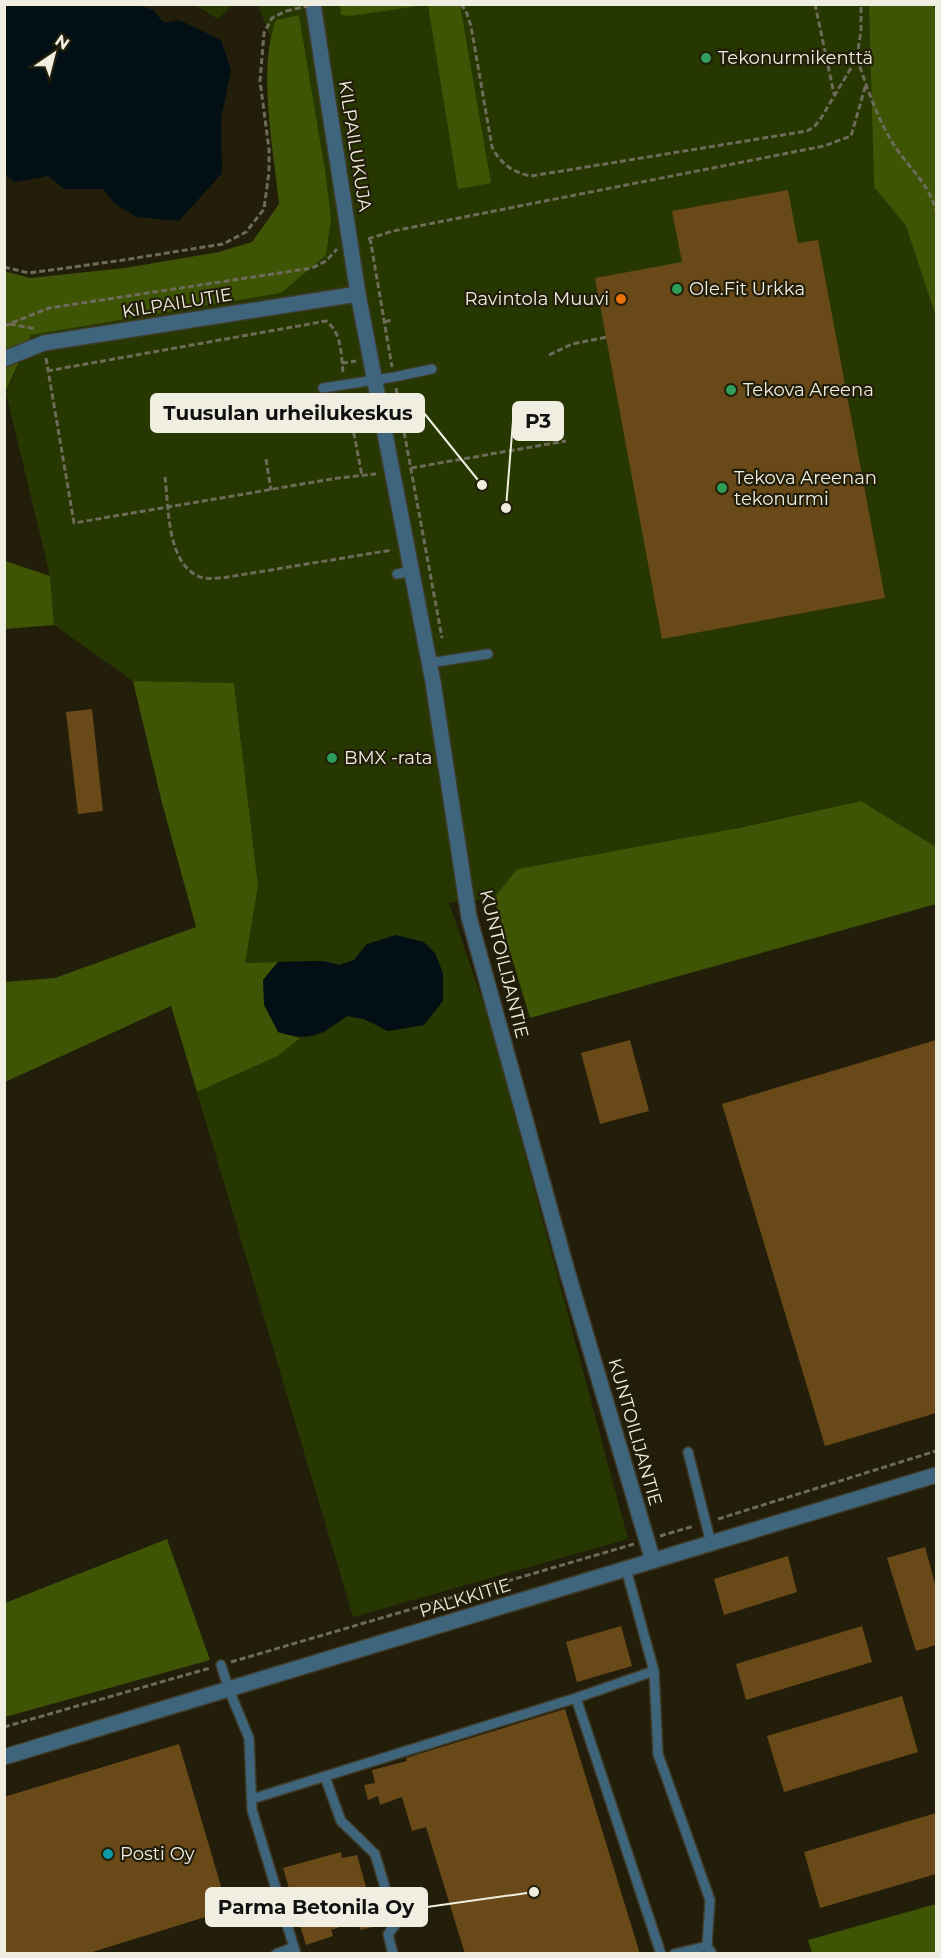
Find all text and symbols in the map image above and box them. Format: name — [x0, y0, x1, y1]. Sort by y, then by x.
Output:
north arrow — [24, 24, 84, 84]
text: N — [52, 31, 73, 54]
place label: Tekonurmikenttä — [718, 47, 873, 69]
marker: Tekonurmikenttä — [699, 51, 713, 65]
street label: KILPAILUKUJA — [334, 79, 376, 213]
place label: Ole.Fit Urkka — [689, 278, 805, 300]
marker: Ole.Fit Urkka — [670, 282, 684, 296]
street label: KILPAILUTIE — [120, 283, 234, 323]
place label: Ravintola Muuvi — [464, 288, 609, 310]
marker: Ravintola Muuvi — [614, 292, 628, 306]
place label: Tekova Areena — [743, 379, 874, 401]
marker: Tekova Areena — [724, 383, 738, 397]
callout: Tuusulan urheilukeskus — [151, 394, 424, 432]
text: Tuusulan urheilukeskus — [163, 401, 413, 425]
callout: P3 — [513, 402, 563, 440]
text: P3 — [525, 409, 551, 433]
place label: Tekova Areenan tekonurmi — [734, 467, 877, 510]
marker: Tekova Areenan tekonurmi — [715, 481, 729, 495]
place label: BMX -rata — [344, 747, 432, 769]
marker: BMX -rata — [325, 751, 339, 765]
street label: KUNTOILIJANTIE — [475, 887, 533, 1041]
street label: KUNTOILIJANTIE — [603, 1356, 667, 1508]
street label: PALKKITIE — [417, 1574, 513, 1622]
place label: Posti Oy — [120, 1843, 195, 1865]
marker: Posti Oy — [101, 1847, 115, 1861]
callout: Parma Betonila Oy — [206, 1888, 427, 1926]
text: Parma Betonila Oy — [218, 1895, 415, 1919]

